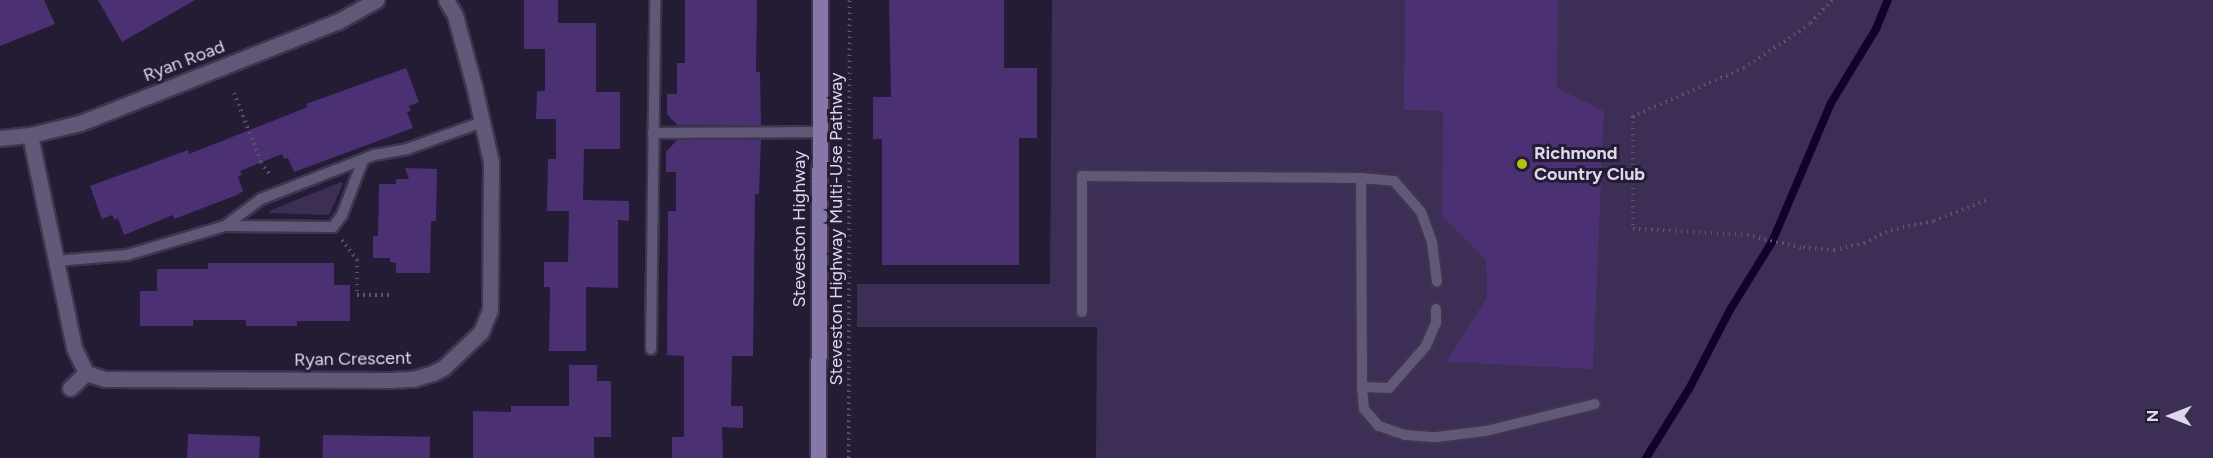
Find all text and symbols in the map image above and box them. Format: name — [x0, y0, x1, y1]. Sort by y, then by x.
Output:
street label: Ryan Road — [140, 36, 228, 86]
street label: Steveston Highway Multi-Use Pathway — [825, 72, 847, 386]
place label: Richmond Country Club — [1534, 143, 1645, 186]
street label: Steveston Highway — [788, 150, 810, 308]
marker: Richmond Country Club — [1515, 157, 1529, 171]
street label: Ryan Crescent — [294, 347, 412, 371]
north arrow — [2141, 386, 2201, 446]
text: N — [2143, 410, 2162, 422]

